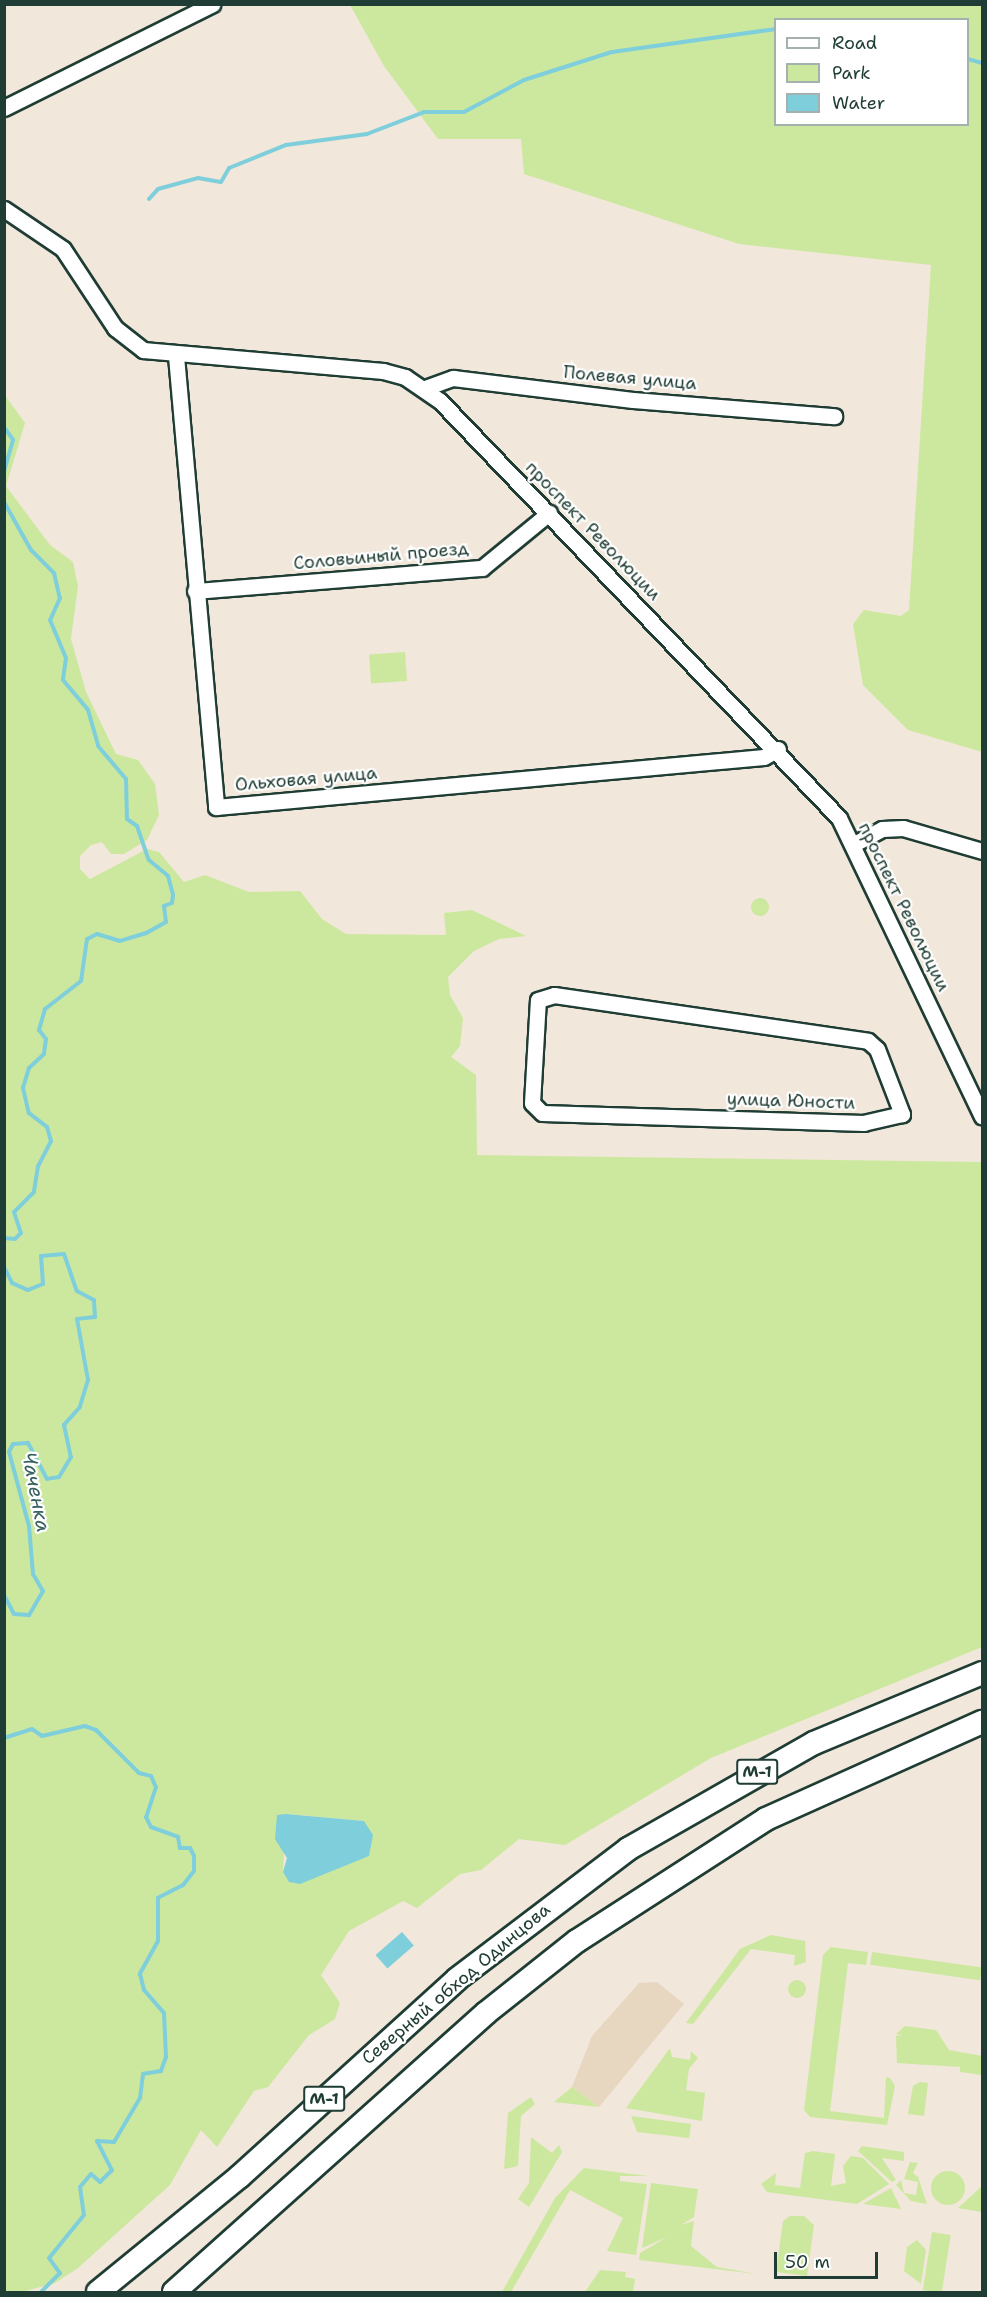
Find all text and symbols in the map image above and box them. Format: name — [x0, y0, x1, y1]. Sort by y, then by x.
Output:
legend — [774, 18, 969, 126]
text: Road — [832, 31, 877, 55]
text: Park — [832, 61, 871, 85]
text: Water — [832, 91, 885, 115]
street label: Полевая улица — [562, 361, 698, 395]
street label: проспект Революции — [521, 457, 665, 605]
street label: Соловьиный проезд — [292, 538, 470, 574]
street label: Ольховая улица — [234, 762, 378, 796]
street label: проспект Революции — [854, 819, 954, 995]
street label: улица Юности — [727, 1088, 855, 1114]
water label: Чаченка — [16, 1450, 56, 1534]
road number: М-1 — [736, 1759, 778, 1785]
street label: Северный обход Одинцова — [357, 1899, 555, 2069]
road number: М-1 — [303, 2086, 345, 2112]
scale bar — [777, 2240, 880, 2278]
text: 50 m — [785, 2250, 830, 2274]

